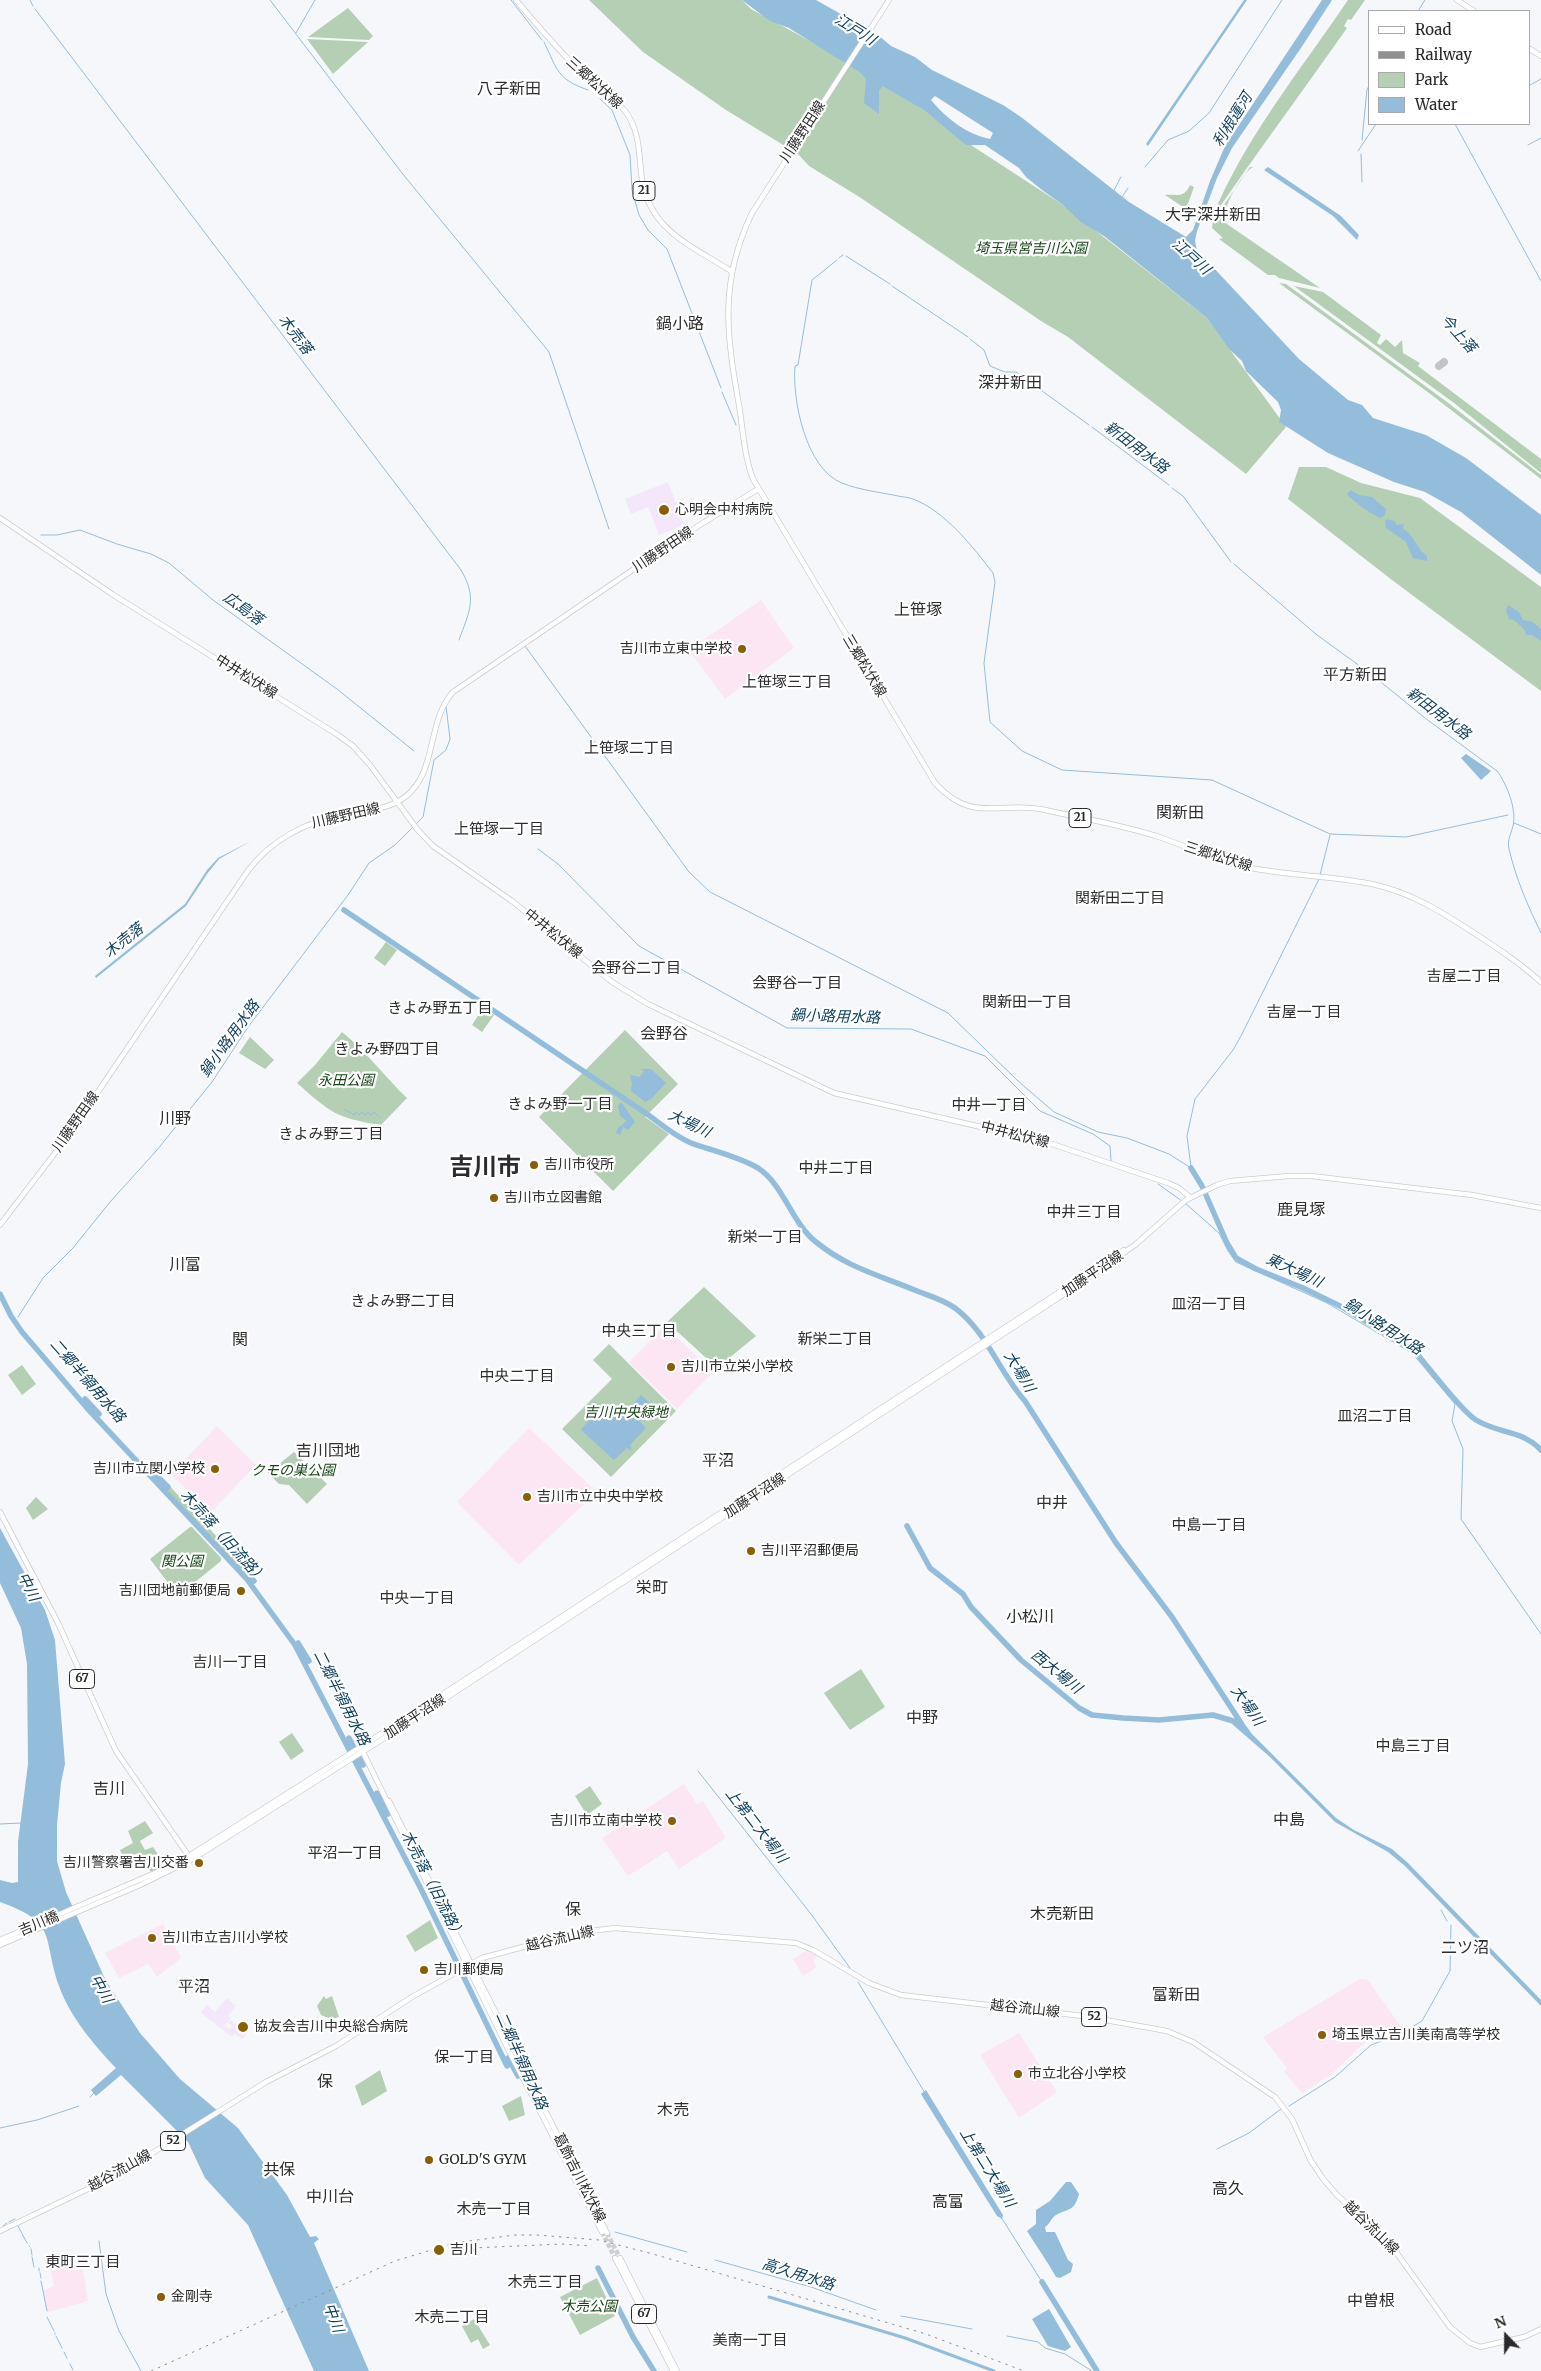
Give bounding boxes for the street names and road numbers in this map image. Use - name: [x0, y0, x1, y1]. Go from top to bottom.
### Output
- street label: 三郷松伏線: [562, 53, 626, 113]
- street label: 川藤野田線: [777, 98, 829, 166]
- road number: 21: [633, 182, 655, 200]
- street label: 川藤野田線: [629, 523, 697, 577]
- street label: 三郷松伏線: [839, 632, 889, 700]
- street label: 中井松伏線: [212, 651, 280, 703]
- street label: 川藤野田線: [310, 800, 382, 832]
- road number: 21: [1069, 808, 1091, 828]
- street label: 三郷松伏線: [1182, 839, 1254, 875]
- street label: 中井松伏線: [521, 905, 585, 963]
- street label: 川藤野田線: [49, 1089, 103, 1155]
- street label: 中井松伏線: [979, 1118, 1051, 1152]
- street label: 加藤平沼線: [1059, 1247, 1127, 1301]
- street label: 加藤平沼線: [721, 1470, 789, 1522]
- road number: 67: [70, 1670, 94, 1688]
- street label: 加藤平沼線: [381, 1691, 449, 1743]
- street label: 吉川橋: [16, 1908, 62, 1940]
- street label: 越谷流山線: [524, 1923, 596, 1955]
- street label: 越谷流山線: [989, 1997, 1061, 2021]
- road number: 52: [1082, 2008, 1106, 2026]
- street label: 葛飾吉川松伏線: [549, 2131, 609, 2225]
- road number: 52: [160, 2132, 186, 2150]
- street label: 越谷流山線: [85, 2147, 155, 2195]
- street label: 越谷流山線: [1340, 2198, 1402, 2258]
- road number: 67: [632, 2304, 656, 2324]

